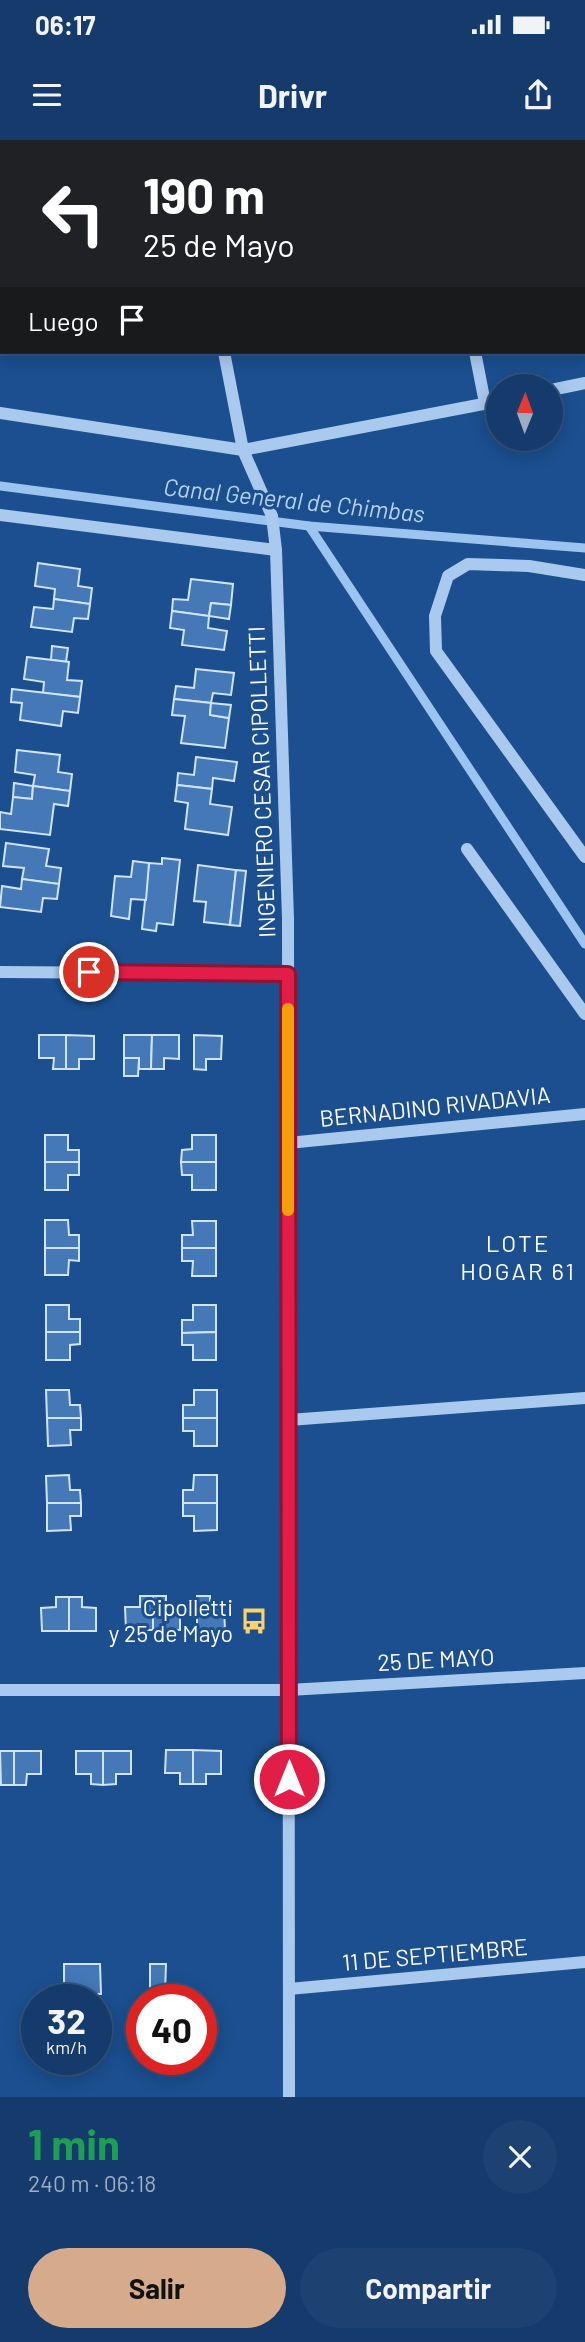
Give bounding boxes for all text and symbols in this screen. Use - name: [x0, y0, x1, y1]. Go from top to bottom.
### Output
- text: 06:17: [35, 9, 95, 40]
- icon: menu: [28, 76, 66, 114]
- text: Drivr: [258, 76, 327, 114]
- icon: share: [519, 76, 557, 114]
- text: 190 m: [143, 165, 265, 224]
- icon: left: [28, 168, 119, 259]
- text: 25 de Mayo: [143, 225, 295, 263]
- icon: arrive: [113, 301, 151, 339]
- text: Luego: [28, 305, 99, 336]
- north arrow: [486, 374, 564, 452]
- map controls: [486, 374, 563, 451]
- water label: Canal General de Chimbas: [162, 471, 426, 528]
- street label: INGENIERO CESAR CIPOLLETTI: [242, 626, 280, 938]
- pin: [59, 942, 119, 1002]
- icon: arrive: [70, 953, 108, 991]
- street label: BERNADINO RIVADAVIA: [318, 1080, 552, 1132]
- district label: LOTE HOGAR 61: [460, 1228, 576, 1285]
- place label: Cipolletti y 25 de Mayo: [109, 1593, 233, 1647]
- bus stop icon: Cipolletti y 25 de Mayo: [239, 1606, 269, 1636]
- street label: 25 DE MAYO: [377, 1642, 495, 1676]
- position arrow: [252, 1742, 326, 1816]
- street label: 11 DE SEPTIEMBRE: [341, 1932, 529, 1976]
- speed limit sign: 40: [126, 1984, 217, 2075]
- text: 32: [47, 1999, 86, 2041]
- text: km/h: [46, 2036, 87, 2058]
- text: 1 min: [28, 2118, 120, 2168]
- button: close: [483, 2120, 557, 2194]
- text: 240 m · 06:18: [28, 2169, 156, 2197]
- button: Salir: [28, 2248, 286, 2328]
- button: Compartir: [300, 2248, 557, 2328]

